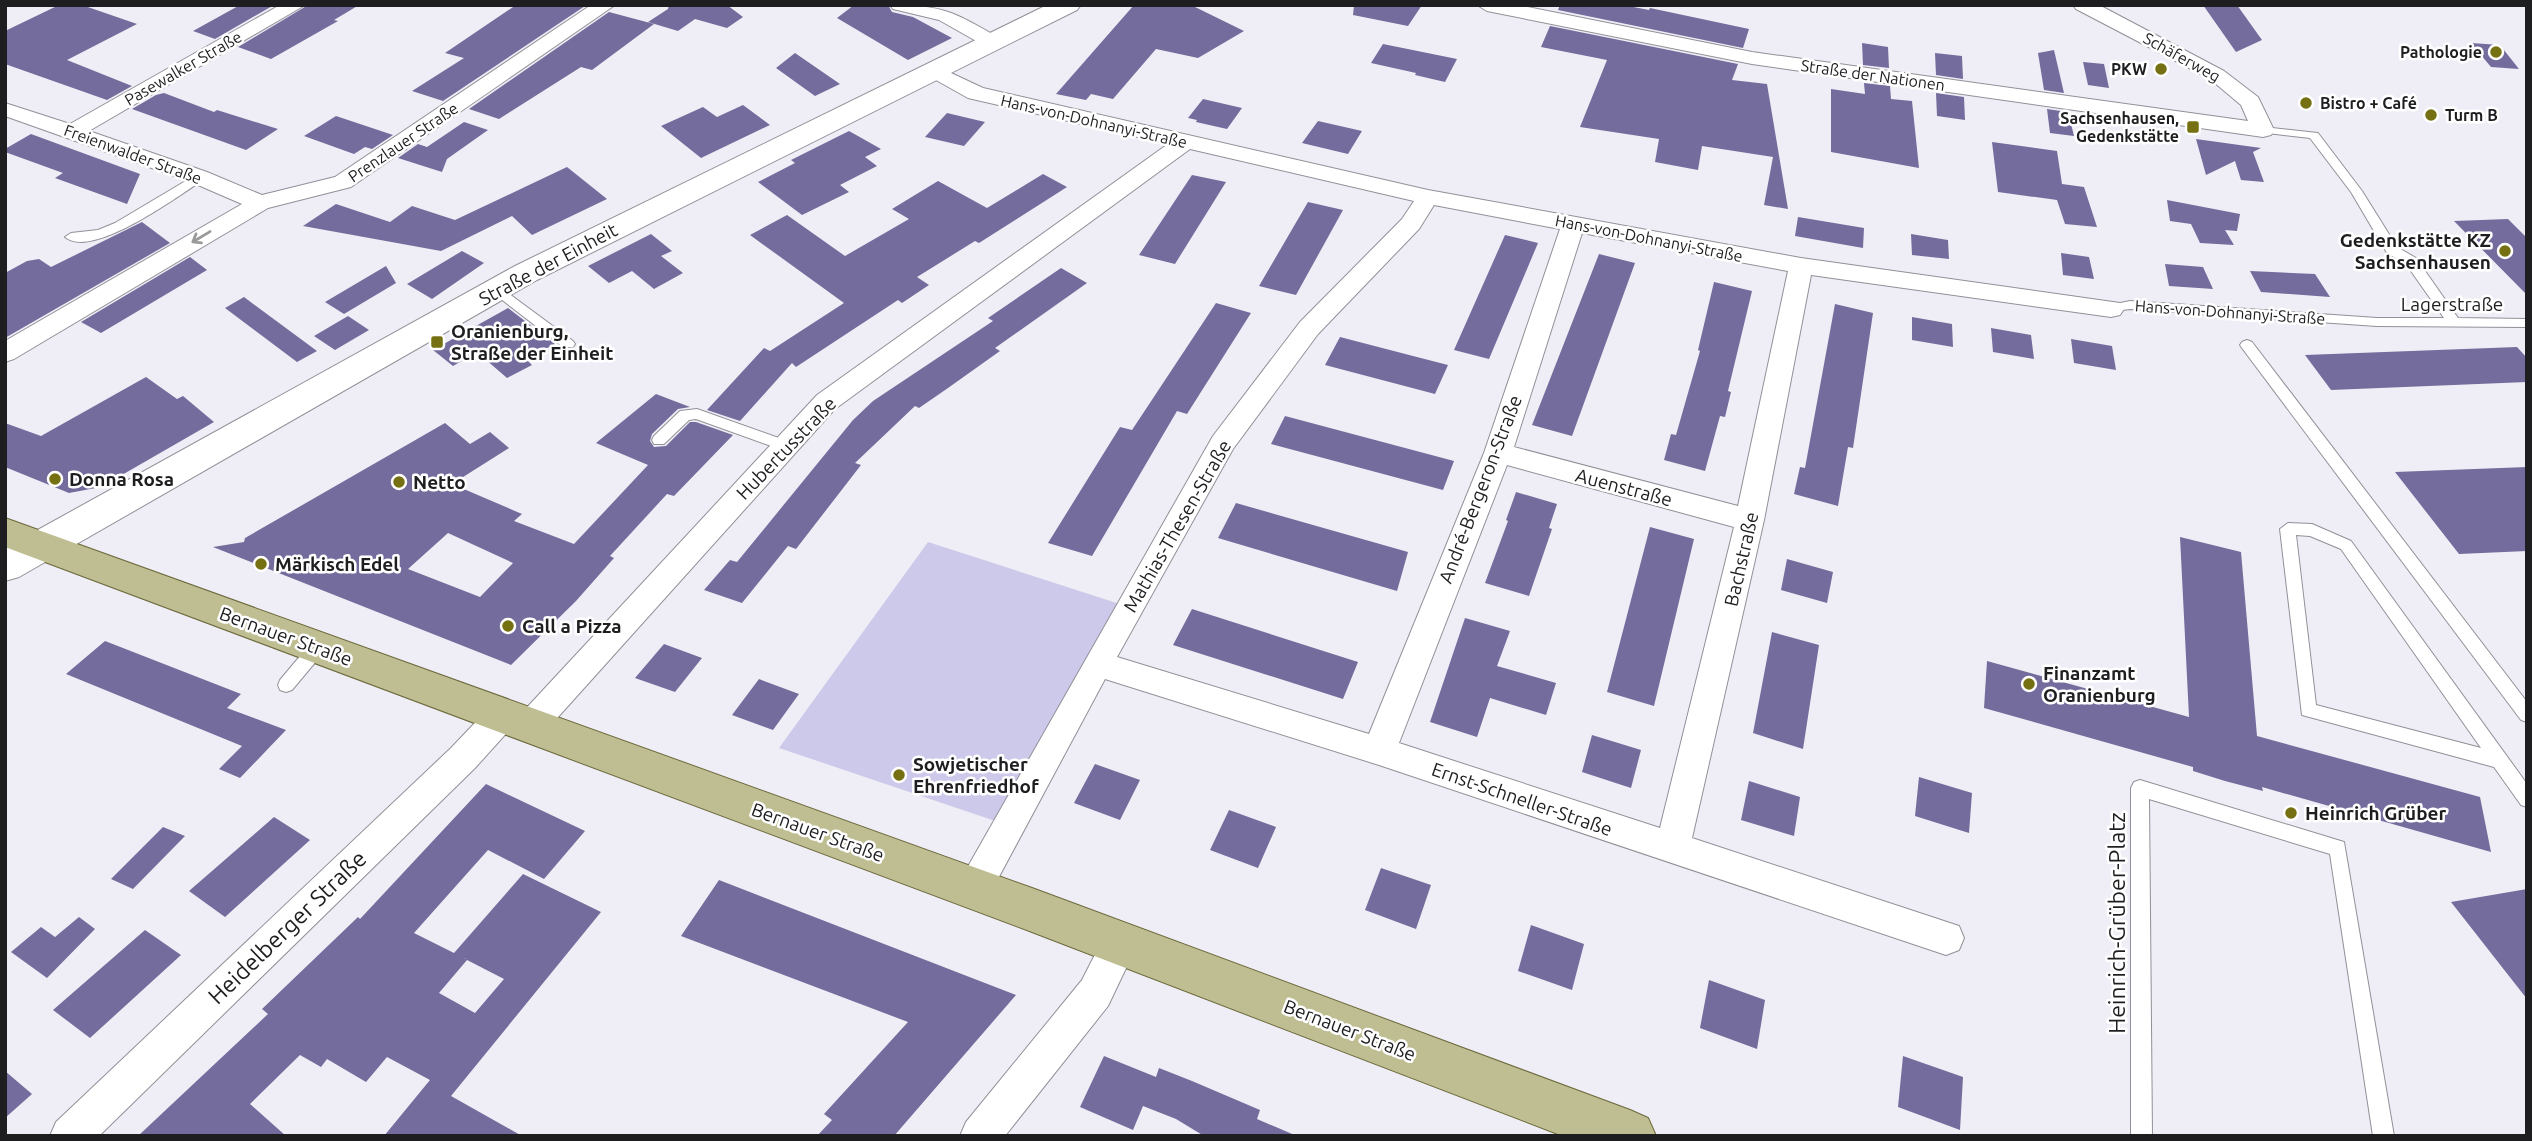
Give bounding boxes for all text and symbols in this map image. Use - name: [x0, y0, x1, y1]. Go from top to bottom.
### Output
- street label: Pasewalker Straße: [121, 27, 245, 109]
- street label: Schäferweg: [2140, 29, 2224, 85]
- place label: Pathologie: [2400, 43, 2482, 61]
- marker: Pathologie: [2488, 44, 2504, 60]
- street label: Straße der Nationen: [1800, 56, 1946, 94]
- place label: PKW: [2111, 60, 2147, 78]
- marker: PKW: [2153, 61, 2169, 77]
- street label: Hans-von-Dohnanyi-Straße: [999, 91, 1189, 151]
- place label: Bistro + Café: [2320, 94, 2417, 112]
- marker: Bistro + Café: [2298, 95, 2314, 111]
- street label: Prenzlauer Straße: [345, 99, 461, 185]
- place label: Turm B: [2445, 106, 2498, 124]
- marker: Turm B: [2423, 107, 2439, 123]
- place label: Sachsenhausen, Gedenkstätte: [2060, 109, 2179, 145]
- marker: Sachsenhausen, Gedenkstätte: [2185, 119, 2201, 135]
- street label: Freienwalder Straße: [62, 121, 204, 187]
- street label: Hans-von-Dohnanyi-Straße: [1554, 211, 1744, 265]
- street label: Straße der Einheit: [475, 218, 621, 310]
- place label: Gedenkstätte KZ Sachsenhausen: [2340, 229, 2491, 273]
- one-way arrow: [192, 231, 212, 245]
- marker: Gedenkstätte KZ Sachsenhausen: [2497, 243, 2513, 259]
- street label: Lagerstraße: [2401, 293, 2503, 315]
- street label: Hans-von-Dohnanyi-Straße: [2134, 296, 2326, 328]
- place label: Oranienburg, Straße der Einheit: [451, 320, 614, 364]
- marker: Oranienburg, Straße der Einheit: [429, 334, 445, 350]
- street label: Hubertusstraße: [732, 392, 840, 504]
- street label: André-Bergeron-Straße: [1434, 392, 1526, 586]
- street label: Mathias-Thesen-Straße: [1119, 436, 1235, 616]
- street label: Auenstraße: [1573, 464, 1675, 510]
- place label: Donna Rosa: [69, 468, 174, 490]
- marker: Donna Rosa: [47, 471, 63, 487]
- place label: Netto: [413, 471, 466, 493]
- marker: Netto: [391, 474, 407, 490]
- street label: Bachstraße: [1719, 510, 1763, 608]
- place label: Märkisch Edel: [275, 553, 399, 575]
- marker: Märkisch Edel: [253, 556, 269, 572]
- street label: Bernauer Straße: [217, 602, 355, 670]
- place label: Call a Pizza: [522, 615, 621, 637]
- marker: Call a Pizza: [500, 618, 516, 634]
- place label: Finanzamt Oranienburg: [2043, 662, 2156, 706]
- marker: Finanzamt Oranienburg: [2021, 676, 2037, 692]
- place label: Sowjetischer Ehrenfriedhof: [913, 753, 1039, 797]
- street label: Ernst-Schneller-Straße: [1429, 758, 1615, 840]
- marker: Sowjetischer Ehrenfriedhof: [891, 767, 907, 783]
- street label: Bernauer Straße: [749, 798, 887, 866]
- place label: Heinrich Grüber: [2305, 802, 2447, 824]
- marker: Heinrich Grüber: [2283, 805, 2299, 821]
- street label: Heinrich-Grüber-Platz: [2104, 812, 2129, 1034]
- street label: Heidelberger Straße: [203, 845, 371, 1009]
- street label: Bernauer Straße: [1281, 995, 1419, 1065]

